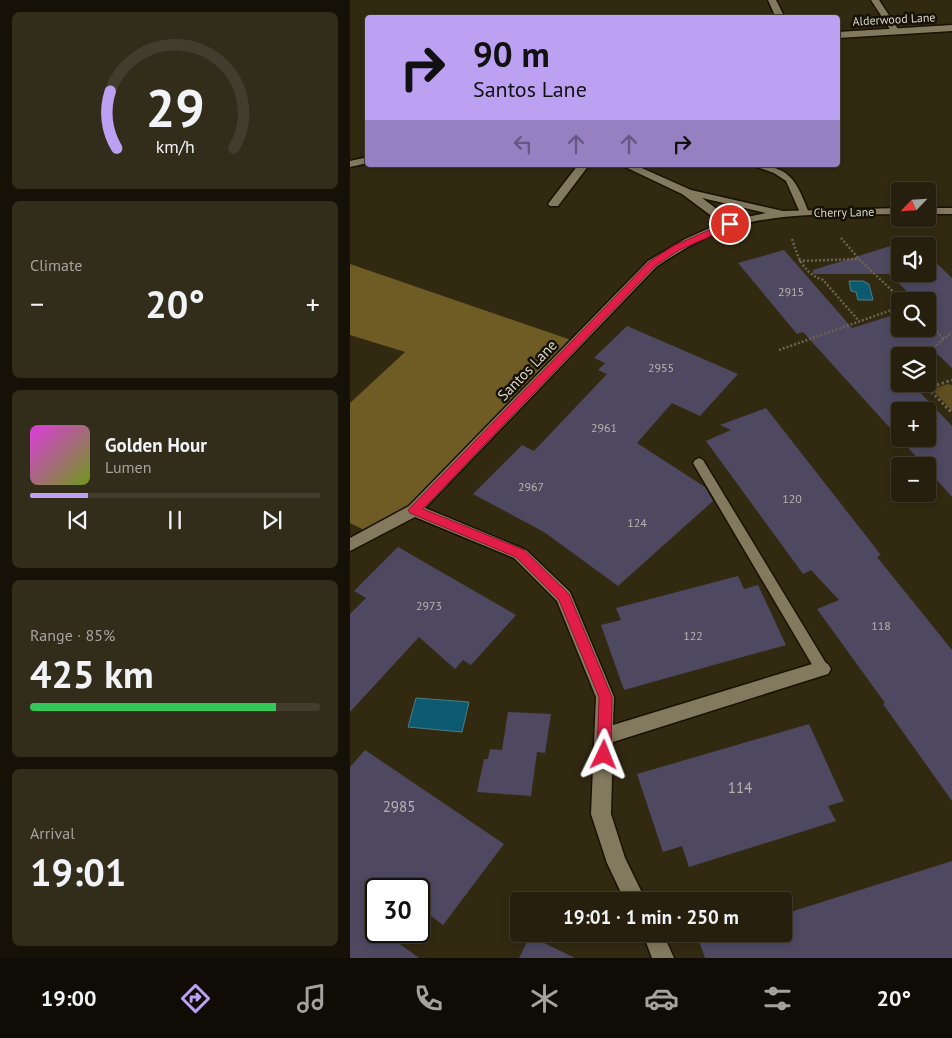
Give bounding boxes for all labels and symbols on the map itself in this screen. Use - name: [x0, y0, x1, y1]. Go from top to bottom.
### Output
- street label: Alderwood Lane: [852, 9, 936, 29]
- north arrow: [891, 182, 936, 228]
- pin: [709, 203, 751, 245]
- street label: Cherry Lane: [814, 204, 874, 220]
- house number: 2915: [778, 284, 804, 299]
- street label: Santos Lane: [493, 335, 561, 405]
- house number: 2955: [648, 360, 674, 375]
- house number: 2961: [591, 420, 617, 435]
- house number: 2967: [518, 479, 544, 494]
- house number: 120: [782, 491, 802, 506]
- house number: 124: [627, 515, 647, 530]
- house number: 2973: [416, 598, 442, 613]
- house number: 118: [871, 618, 891, 633]
- house number: 122: [683, 628, 703, 643]
- position arrow: [577, 728, 629, 780]
- house number: 114: [728, 778, 752, 797]
- house number: 2985: [383, 797, 415, 816]
- speed limit sign: 30: [365, 878, 430, 943]

